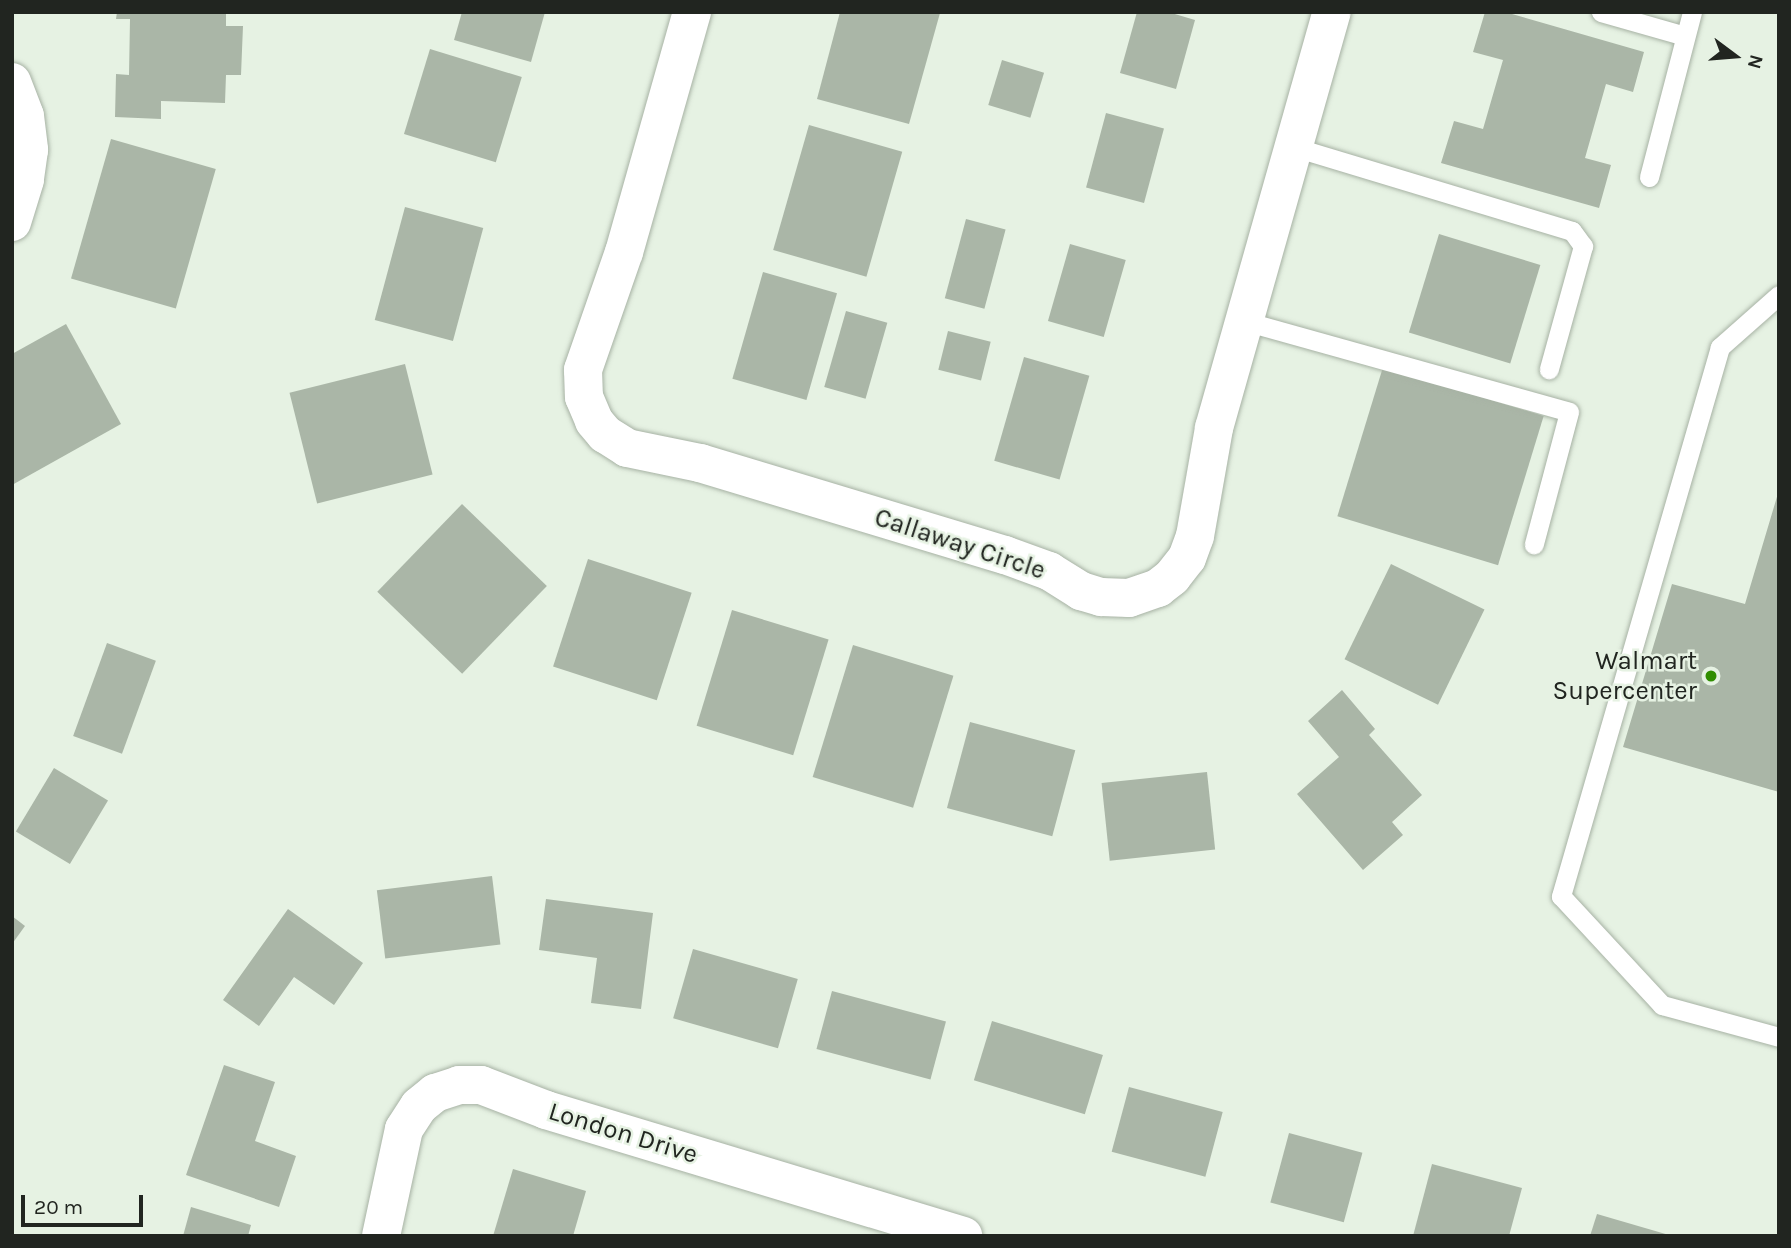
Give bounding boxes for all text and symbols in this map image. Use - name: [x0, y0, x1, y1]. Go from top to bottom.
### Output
- north arrow: [1700, 21, 1770, 91]
- text: N: [1743, 52, 1768, 71]
- street label: Callaway Circle: [871, 502, 1049, 586]
- place label: Walmart Supercenter: [1553, 645, 1697, 706]
- marker: Walmart Supercenter: [1703, 668, 1719, 684]
- street label: London Drive: [545, 1096, 701, 1170]
- scale bar: [24, 1182, 147, 1226]
- text: 20 m: [34, 1195, 83, 1219]

